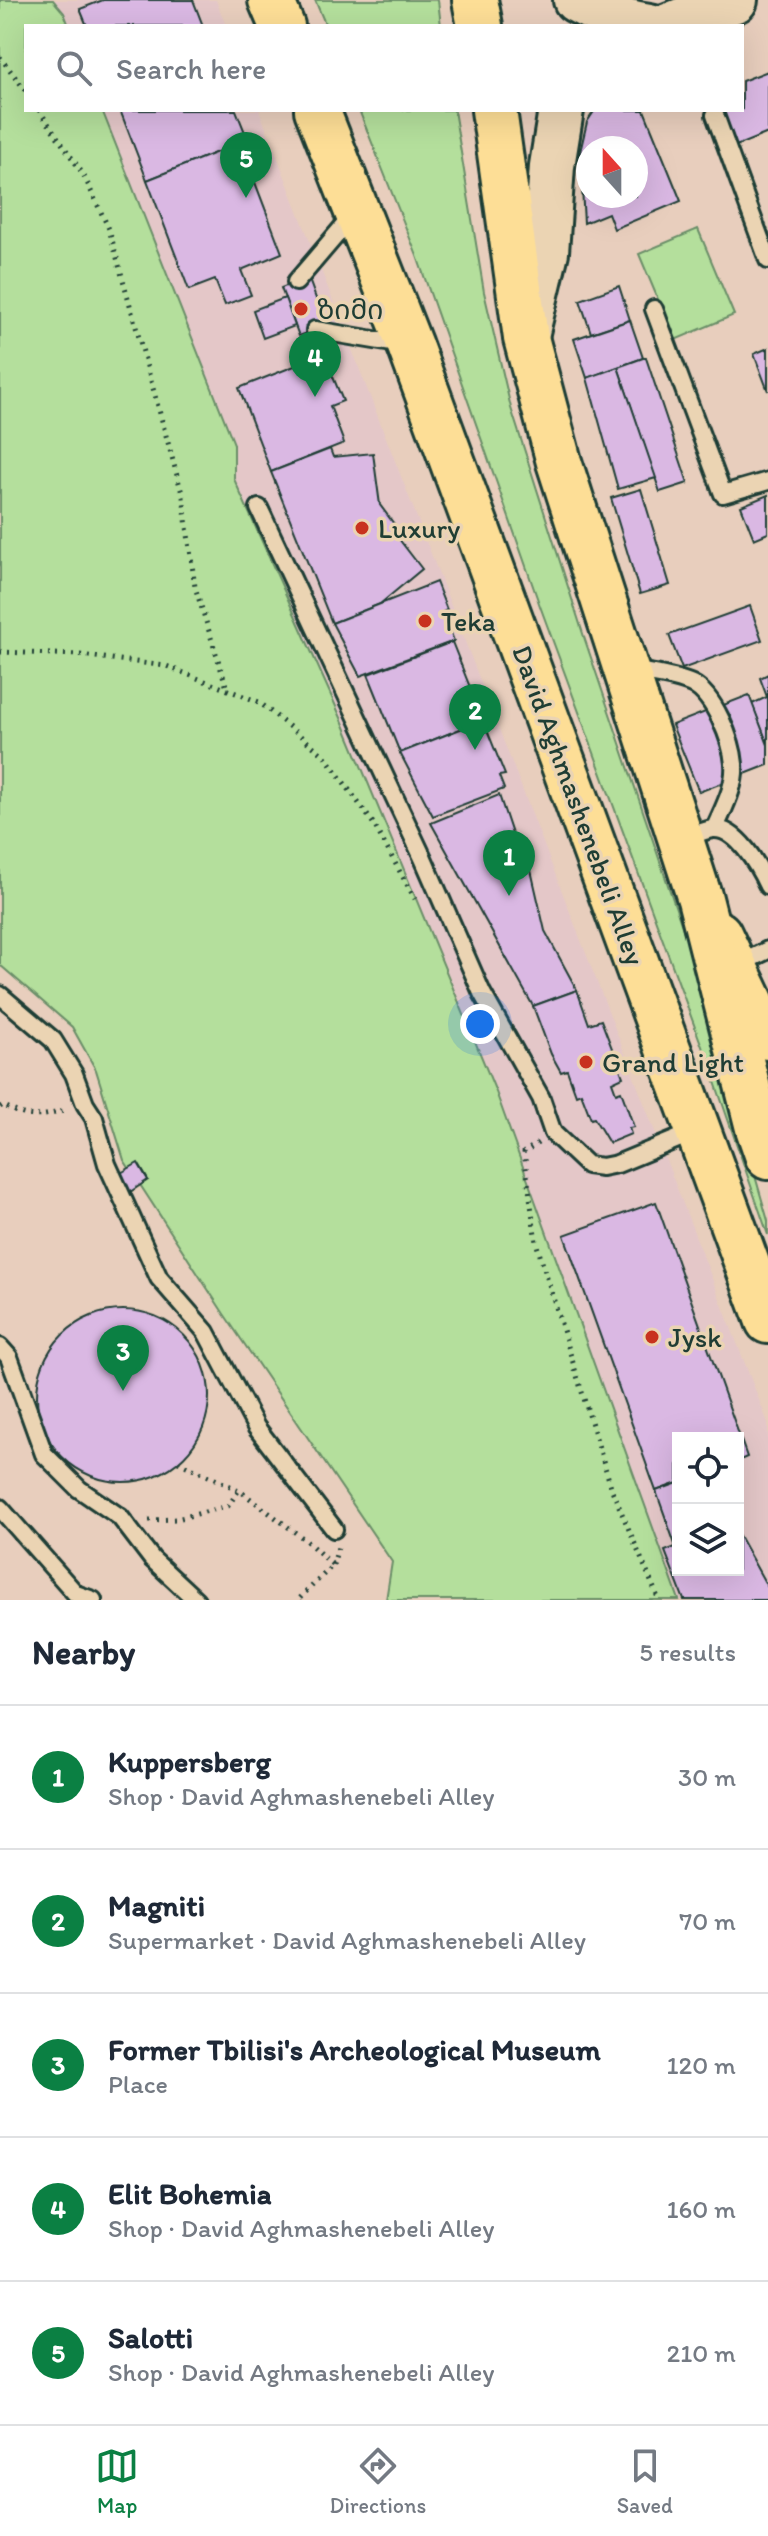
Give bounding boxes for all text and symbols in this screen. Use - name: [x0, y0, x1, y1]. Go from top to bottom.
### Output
- search box: [24, 24, 744, 112]
- icon: search: [52, 46, 96, 90]
- text: Search here: [116, 50, 266, 87]
- pin: 5: [220, 132, 272, 198]
- north arrow: [576, 136, 648, 208]
- place label: ზიმი: [317, 292, 383, 326]
- marker: ზიმი: [292, 300, 310, 318]
- pin: 4: [289, 331, 341, 397]
- place label: Luxury: [378, 511, 460, 545]
- marker: Luxury: [353, 519, 371, 537]
- place label: Teka: [441, 604, 496, 638]
- marker: Teka: [416, 612, 434, 630]
- street label: David Aghmashenebeli Alley: [505, 640, 653, 970]
- pin: 2: [449, 684, 501, 750]
- pin: 1: [483, 830, 535, 896]
- your location: [460, 1004, 500, 1044]
- place label: Grand Light: [602, 1045, 744, 1079]
- marker: Grand Light: [577, 1053, 595, 1071]
- place label: Jysk: [668, 1320, 722, 1354]
- pin: 3: [97, 1325, 149, 1391]
- marker: Jysk: [643, 1328, 661, 1346]
- map controls: [672, 1432, 744, 1576]
- button: locate: [672, 1432, 744, 1504]
- button: layers: [672, 1504, 744, 1576]
- text: Nearby: [32, 1632, 135, 1673]
- text: 5 results: [639, 1636, 736, 1668]
- text: Kuppersberg: [108, 1743, 271, 1780]
- text: 1: [52, 1761, 64, 1793]
- text: 30 m: [678, 1761, 736, 1793]
- text: Shop · David Aghmashenebeli Alley: [108, 1780, 495, 1812]
- text: Magniti: [108, 1887, 205, 1924]
- text: 2: [51, 1905, 65, 1937]
- text: 70 m: [679, 1905, 736, 1937]
- text: Supermarket · David Aghmashenebeli Alley: [108, 1924, 586, 1956]
- text: Former Tbilisi's Archeological Museum: [108, 2031, 601, 2068]
- text: 3: [51, 2049, 65, 2081]
- text: 120 m: [667, 2049, 736, 2081]
- text: Place: [108, 2068, 168, 2100]
- text: Elit Bohemia: [108, 2175, 271, 2212]
- text: 4: [50, 2193, 66, 2225]
- text: 160 m: [666, 2193, 736, 2225]
- text: Shop · David Aghmashenebeli Alley: [108, 2212, 495, 2244]
- text: Salotti: [108, 2319, 193, 2356]
- text: 5: [51, 2337, 65, 2369]
- text: 210 m: [667, 2337, 736, 2369]
- text: Shop · David Aghmashenebeli Alley: [108, 2356, 495, 2388]
- tab: Map: [95, 2444, 139, 2519]
- tab: Directions: [330, 2444, 426, 2519]
- tab: Saved: [617, 2444, 673, 2519]

